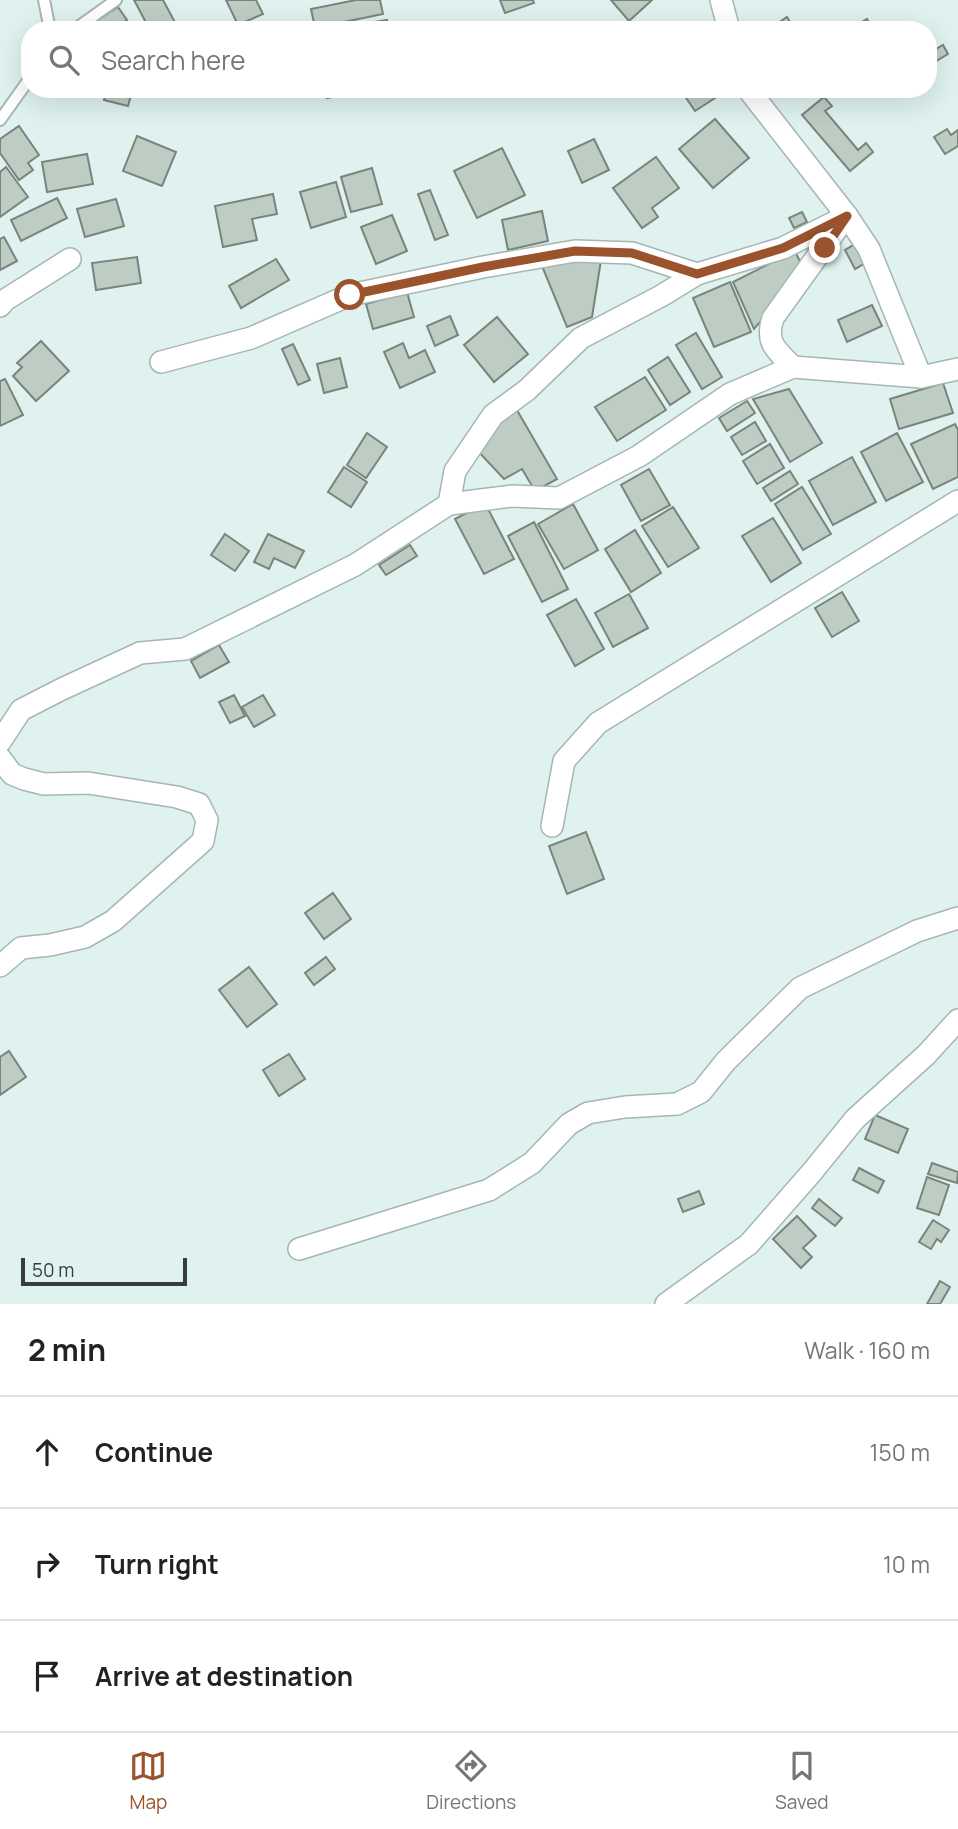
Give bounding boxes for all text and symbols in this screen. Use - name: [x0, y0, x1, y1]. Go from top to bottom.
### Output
- search box: [21, 21, 937, 98]
- icon: search: [45, 41, 83, 79]
- text: Search here: [101, 42, 246, 78]
- route end: [809, 232, 840, 263]
- route start: [334, 279, 365, 310]
- scale bar: [21, 1255, 187, 1287]
- text: 50 m: [32, 1257, 74, 1283]
- text: 2 min: [28, 1329, 106, 1370]
- text: Walk · 160 m: [804, 1334, 930, 1366]
- icon: ahead: [28, 1433, 66, 1471]
- text: Continue: [95, 1434, 213, 1470]
- text: 150 m: [870, 1436, 930, 1468]
- icon: right: [28, 1545, 66, 1583]
- text: Turn right: [95, 1546, 219, 1582]
- text: 10 m: [883, 1548, 930, 1580]
- icon: arrive: [28, 1657, 66, 1695]
- text: Arrive at destination: [95, 1658, 353, 1694]
- tab: Map: [129, 1747, 167, 1815]
- tab: Directions: [426, 1747, 516, 1815]
- tab: Saved: [775, 1747, 829, 1815]

